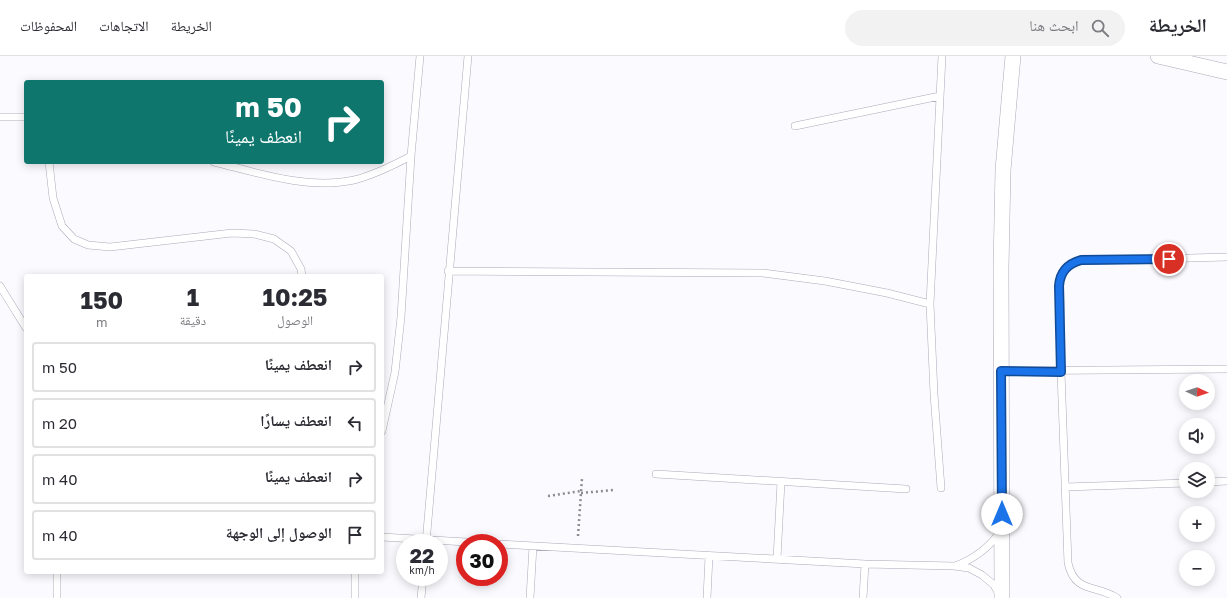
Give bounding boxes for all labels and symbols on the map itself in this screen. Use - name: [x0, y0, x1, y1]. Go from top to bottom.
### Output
- pin: [1152, 242, 1186, 276]
- north arrow: [1179, 374, 1215, 410]
- position arrow: [981, 493, 1023, 535]
- speed limit sign: 30: [456, 534, 508, 586]

